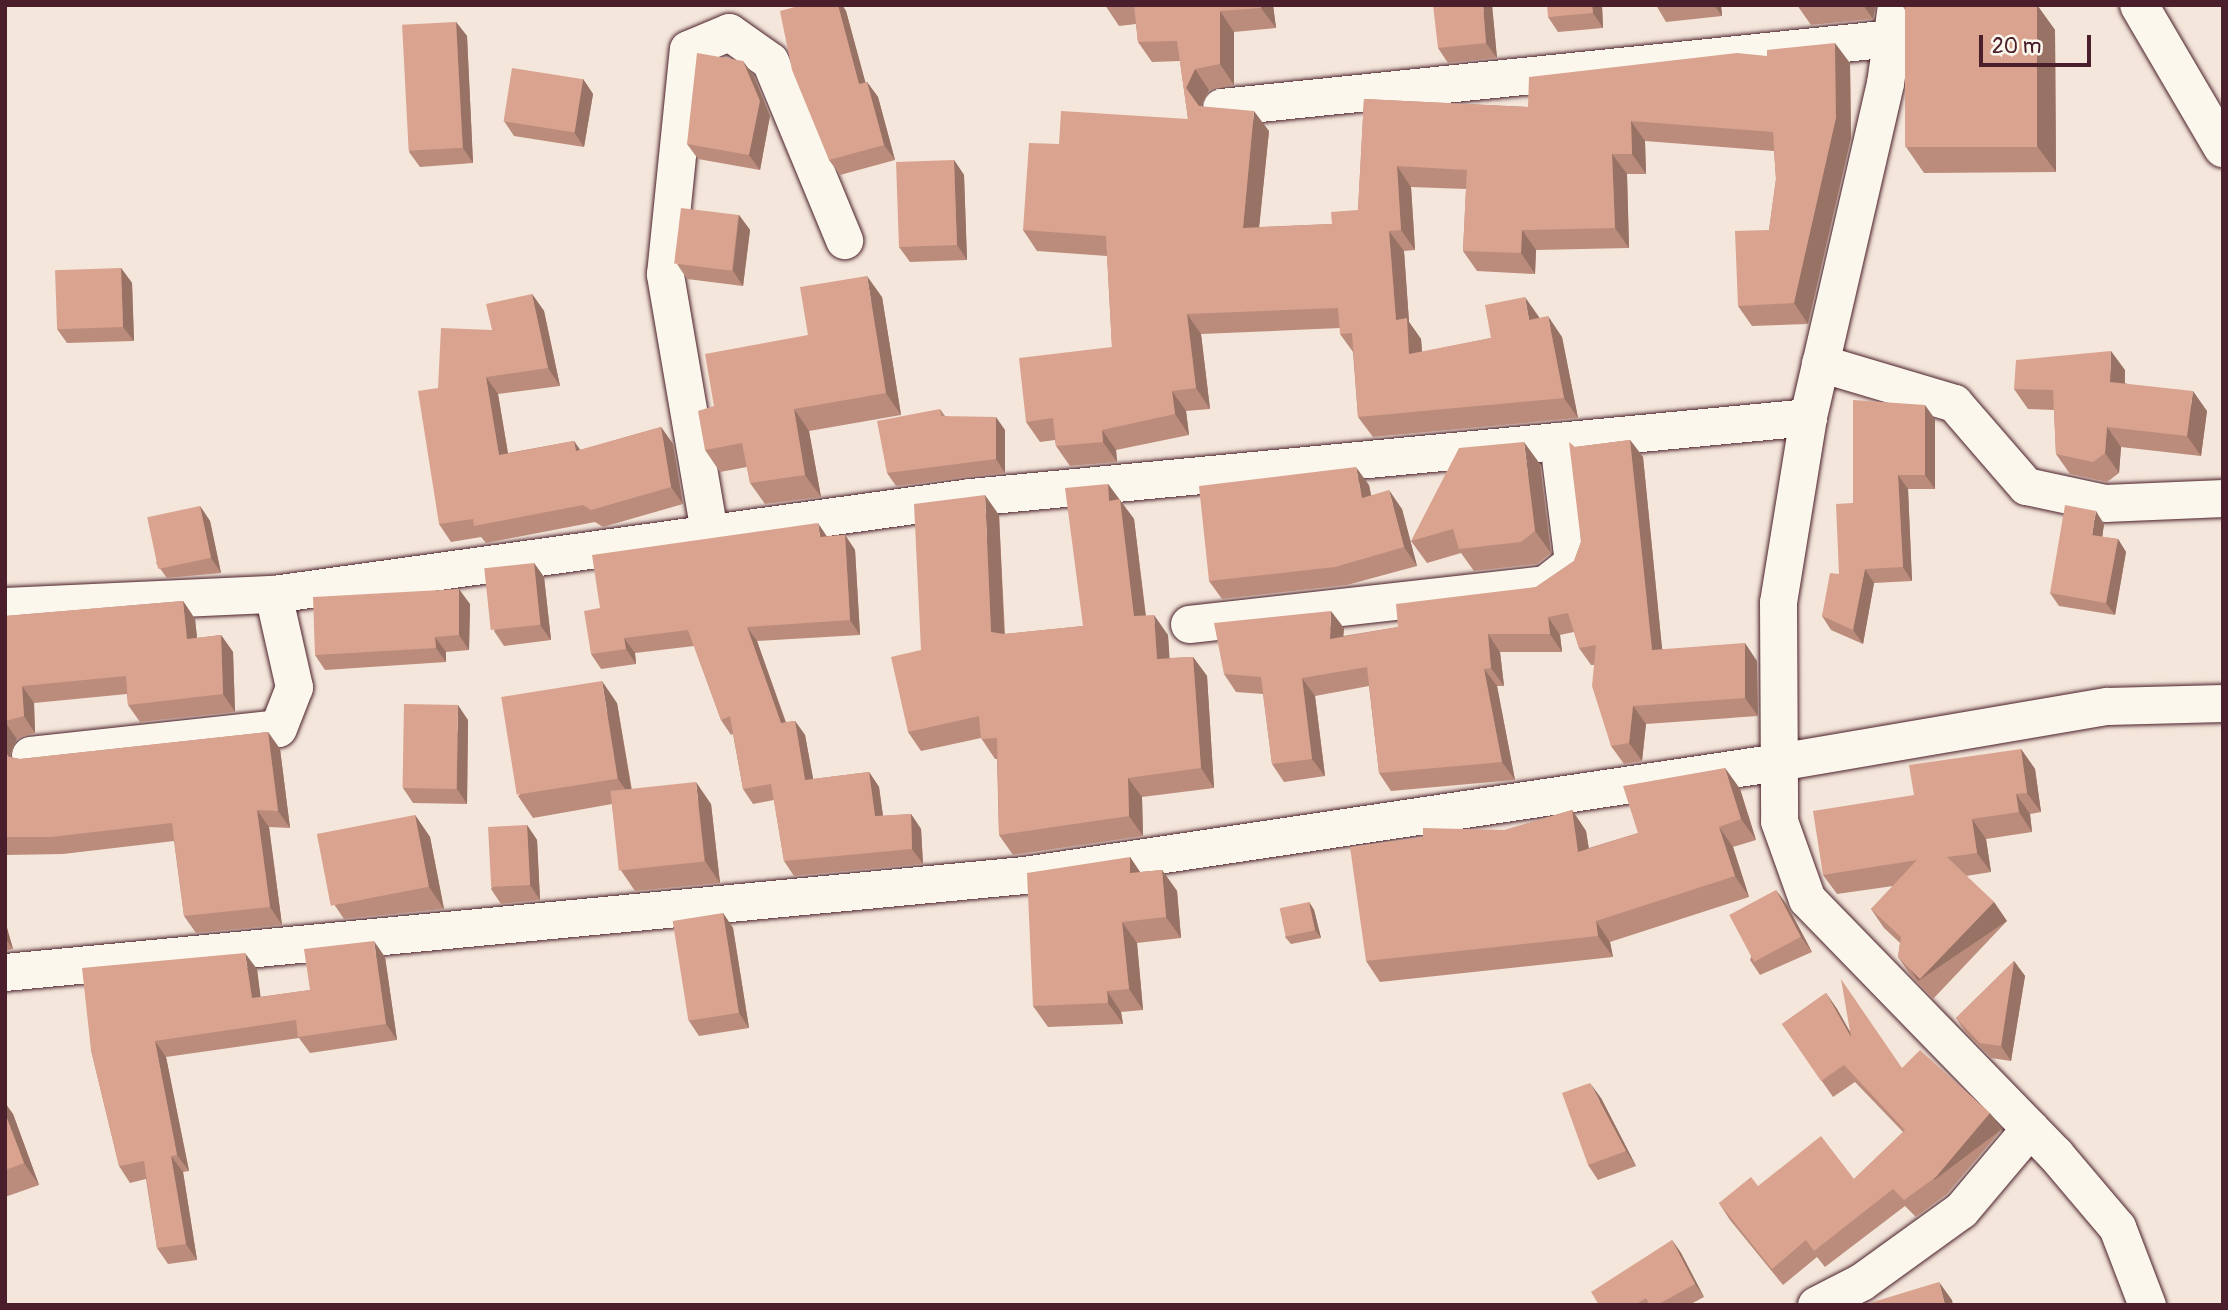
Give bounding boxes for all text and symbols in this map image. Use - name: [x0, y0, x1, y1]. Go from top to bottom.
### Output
- scale bar: [1983, 21, 2095, 65]
- text: 20 m: [1992, 33, 2041, 60]

